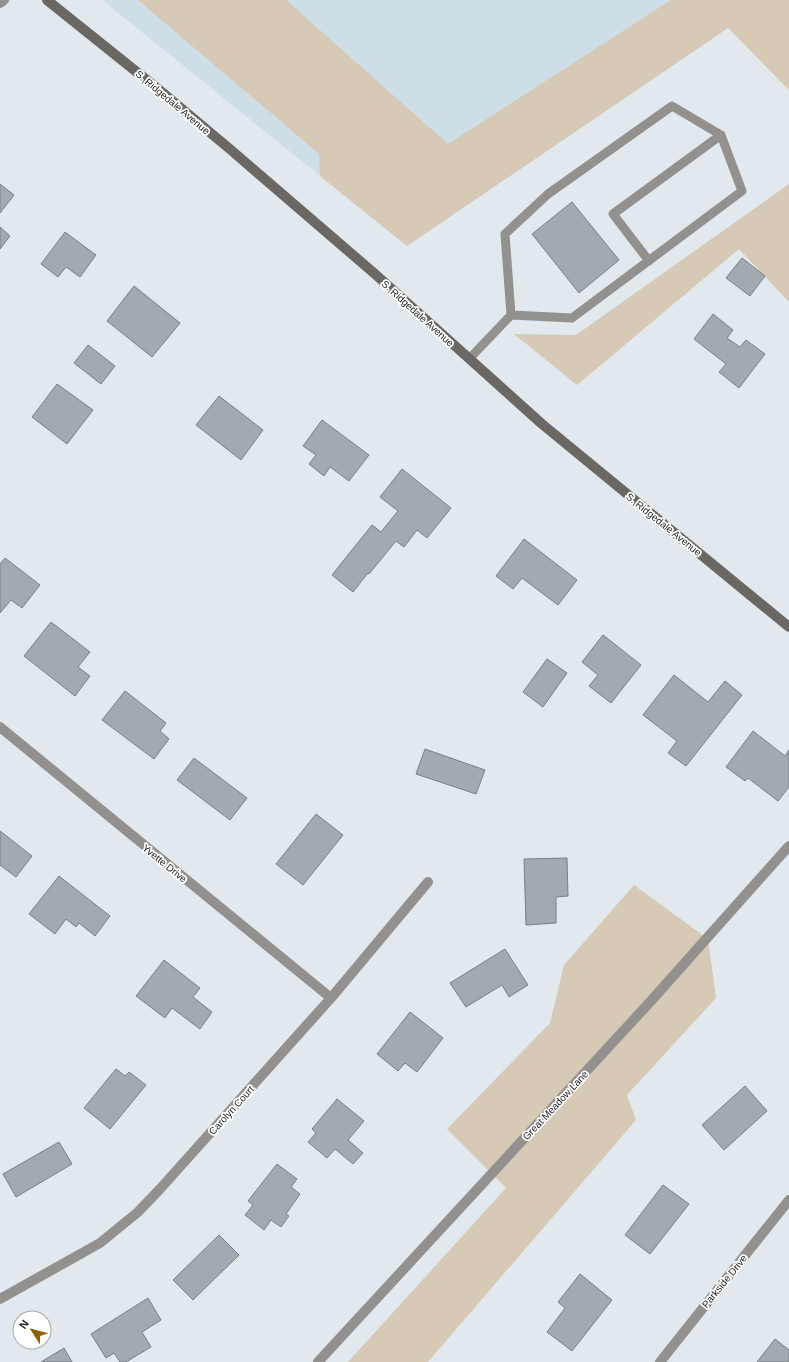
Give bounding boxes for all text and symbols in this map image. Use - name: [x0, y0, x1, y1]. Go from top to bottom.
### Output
- street label: S. Ridgedale Avenue: [133, 68, 212, 137]
- street label: S. Ridgedale Avenue: [379, 278, 456, 349]
- street label: S. Ridgedale Avenue: [624, 491, 704, 558]
- street label: Yvette Drive: [140, 842, 189, 885]
- street label: Great Meadow Lane: [520, 1068, 591, 1142]
- street label: Carolyn Court: [207, 1084, 256, 1137]
- street label: Parkside Drive: [700, 1252, 749, 1310]
- north arrow: [12, 1310, 52, 1350]
- text: N: [17, 1317, 31, 1331]

